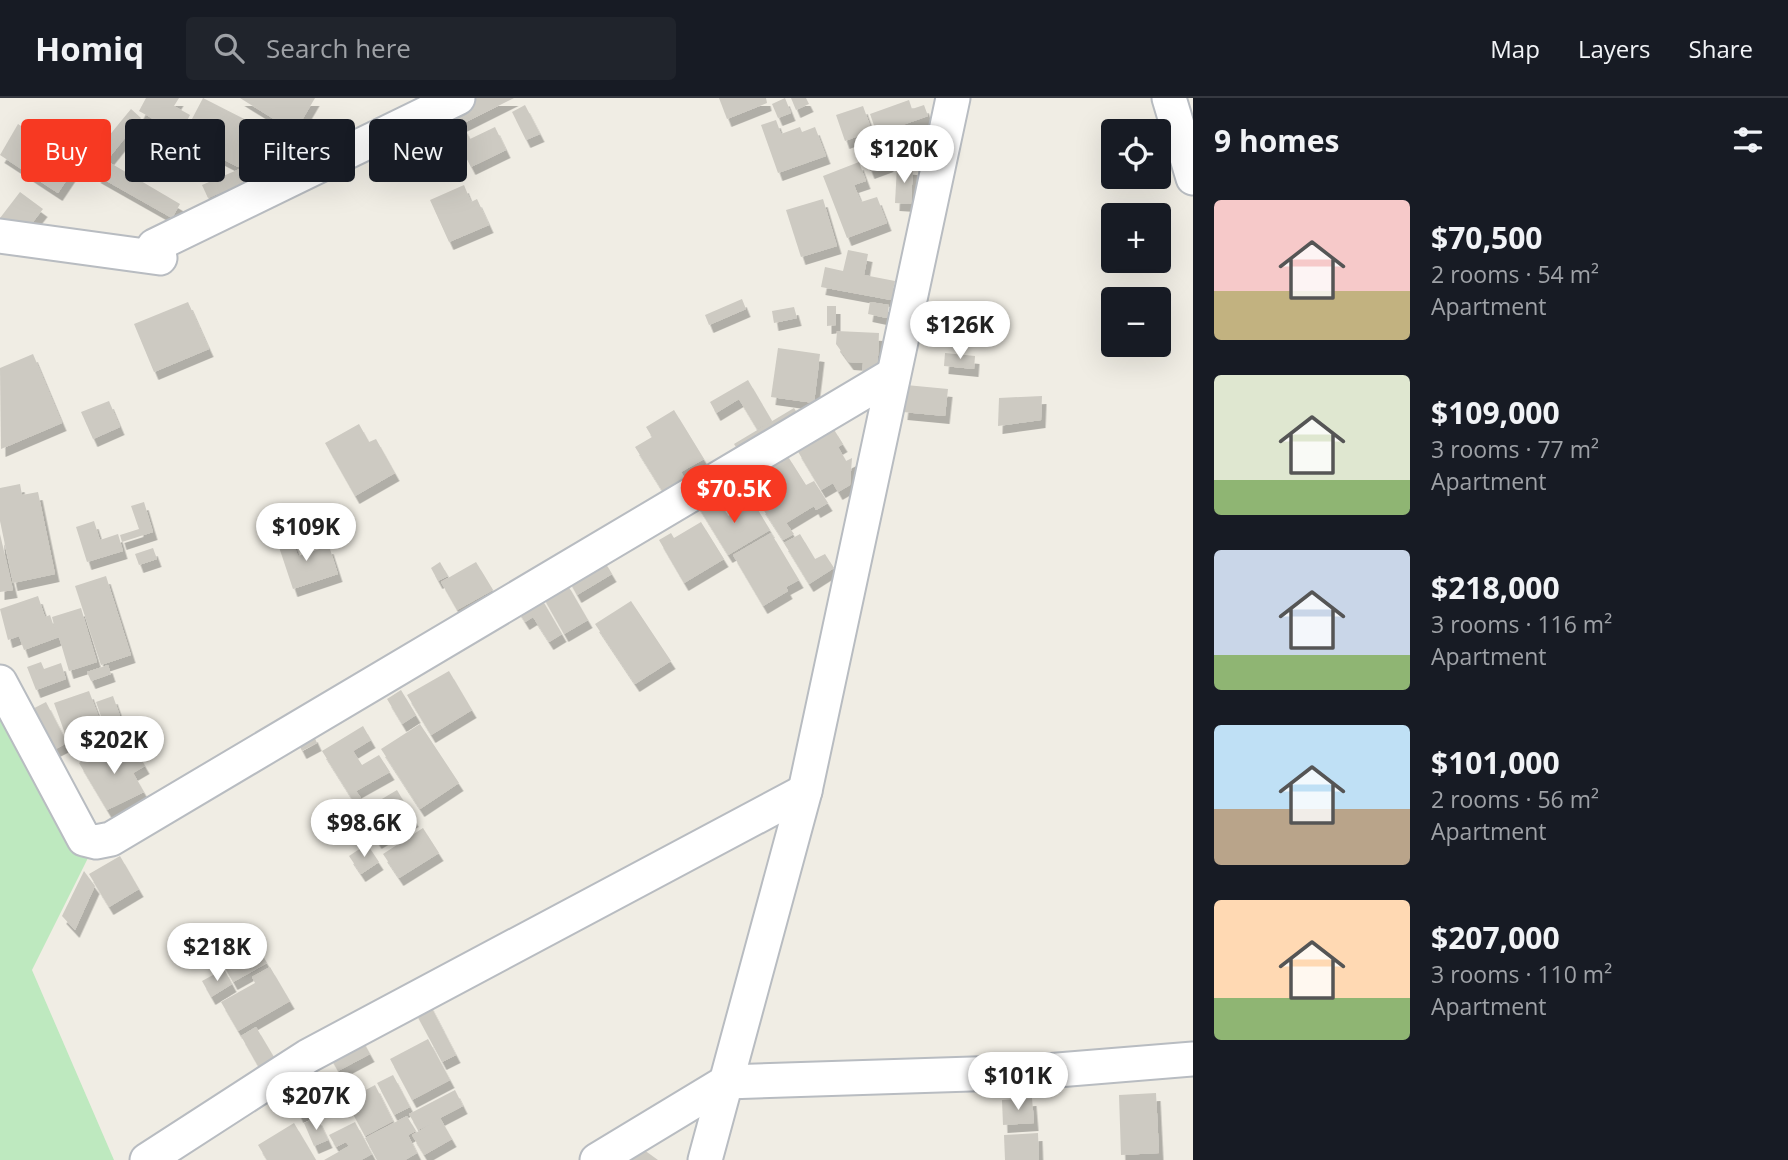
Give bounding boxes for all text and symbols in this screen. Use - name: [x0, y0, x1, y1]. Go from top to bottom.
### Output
- search box: [186, 17, 676, 80]
- text: Homiq: [35, 26, 144, 71]
- icon: search: [210, 29, 248, 67]
- text: Search here: [266, 30, 411, 66]
- text: Map: [1490, 32, 1540, 65]
- text: Layers: [1578, 32, 1651, 65]
- text: Share: [1689, 32, 1753, 65]
- chip: Buy: [21, 119, 111, 182]
- chip: Rent: [125, 119, 225, 182]
- chip: Filters: [239, 119, 355, 182]
- chip: New: [369, 119, 467, 182]
- map controls: [1101, 119, 1171, 357]
- button: locate: [1101, 119, 1171, 189]
- text: 9 homes: [1214, 120, 1339, 161]
- icon: filters: [1729, 121, 1767, 159]
- pin: $120K: [855, 126, 953, 185]
- text: $120K: [870, 132, 938, 164]
- button: +: [1101, 203, 1171, 273]
- text: $70,500: [1431, 217, 1542, 258]
- icon: home: [1270, 228, 1354, 312]
- text: 2 rooms · 54 m²: [1431, 258, 1599, 290]
- button: −: [1101, 287, 1171, 357]
- text: Apartment: [1431, 290, 1547, 322]
- pin: $126K: [911, 302, 1009, 361]
- text: $126K: [926, 308, 994, 340]
- text: $109,000: [1431, 392, 1560, 433]
- icon: home: [1270, 403, 1354, 487]
- text: 3 rooms · 77 m²: [1431, 433, 1599, 465]
- text: Apartment: [1431, 465, 1547, 497]
- pin: $70.5K: [677, 466, 791, 525]
- text: $70.5K: [697, 472, 771, 504]
- pin: $109K: [257, 504, 355, 563]
- text: $109K: [272, 510, 340, 542]
- text: $218,000: [1431, 567, 1560, 608]
- icon: home: [1270, 578, 1354, 662]
- text: 3 rooms · 116 m²: [1431, 608, 1612, 640]
- text: Apartment: [1431, 640, 1547, 672]
- pin: $202K: [65, 716, 163, 776]
- text: $202K: [80, 723, 148, 755]
- text: $101,000: [1431, 742, 1560, 783]
- icon: home: [1270, 753, 1354, 837]
- text: 2 rooms · 56 m²: [1431, 783, 1599, 815]
- pin: $98.6K: [307, 800, 421, 859]
- text: $98.6K: [327, 806, 401, 838]
- text: Apartment: [1431, 815, 1547, 847]
- text: $207,000: [1431, 917, 1560, 958]
- pin: $218K: [168, 924, 266, 983]
- icon: home: [1270, 928, 1354, 1012]
- text: $218K: [183, 930, 251, 962]
- text: 3 rooms · 110 m²: [1431, 958, 1612, 990]
- text: Apartment: [1431, 990, 1547, 1022]
- pin: $101K: [969, 1052, 1067, 1112]
- text: $101K: [984, 1059, 1052, 1091]
- pin: $207K: [267, 1072, 365, 1132]
- text: $207K: [282, 1079, 350, 1111]

